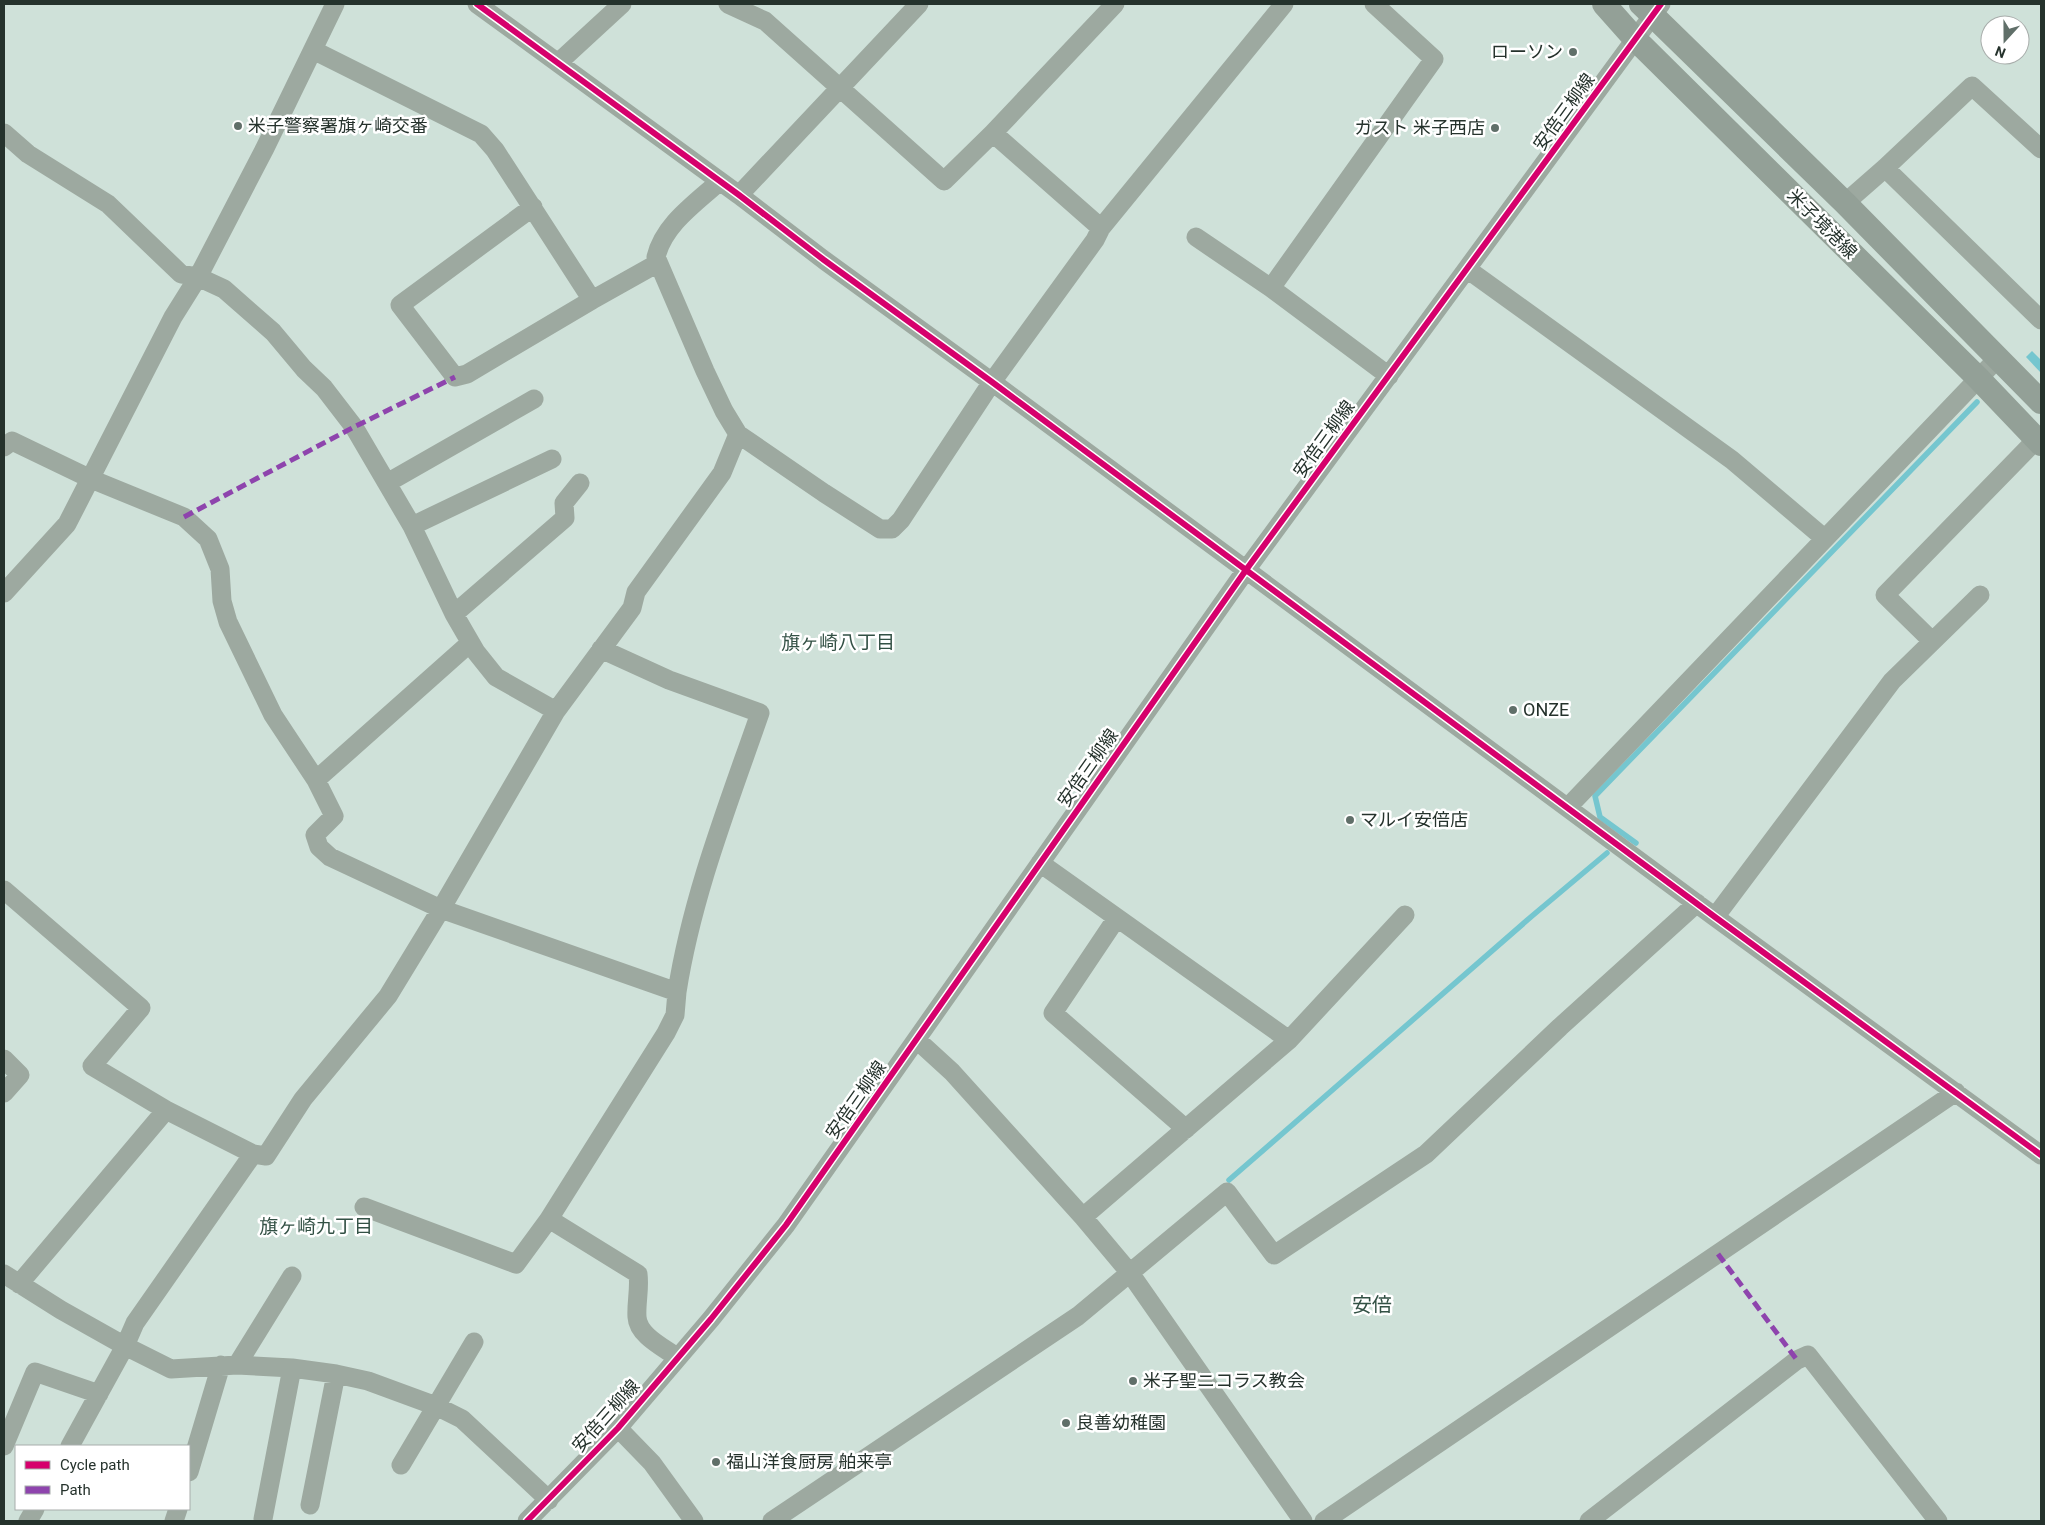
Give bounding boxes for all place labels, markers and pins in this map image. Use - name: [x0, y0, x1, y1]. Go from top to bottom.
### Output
- place label: ローソン: [1491, 41, 1563, 62]
- marker: ローソン: [1567, 46, 1579, 58]
- place label: 米子警察署旗ヶ崎交番: [248, 115, 428, 136]
- place label: ガスト 米子西店: [1355, 117, 1485, 138]
- marker: 米子警察署旗ヶ崎交番: [232, 120, 244, 132]
- marker: ガスト 米子西店: [1489, 122, 1501, 134]
- place label: ONZE: [1523, 699, 1569, 720]
- marker: ONZE: [1507, 704, 1519, 716]
- place label: マルイ安倍店: [1360, 809, 1468, 830]
- marker: マルイ安倍店: [1344, 814, 1356, 826]
- place label: 米子聖ニコラス教会: [1143, 1370, 1305, 1391]
- marker: 米子聖ニコラス教会: [1127, 1375, 1139, 1387]
- place label: 良善幼稚園: [1076, 1412, 1166, 1433]
- marker: 良善幼稚園: [1060, 1417, 1072, 1429]
- place label: 福山洋食厨房 舶来亭: [726, 1451, 892, 1472]
- marker: 福山洋食厨房 舶来亭: [710, 1456, 722, 1468]

